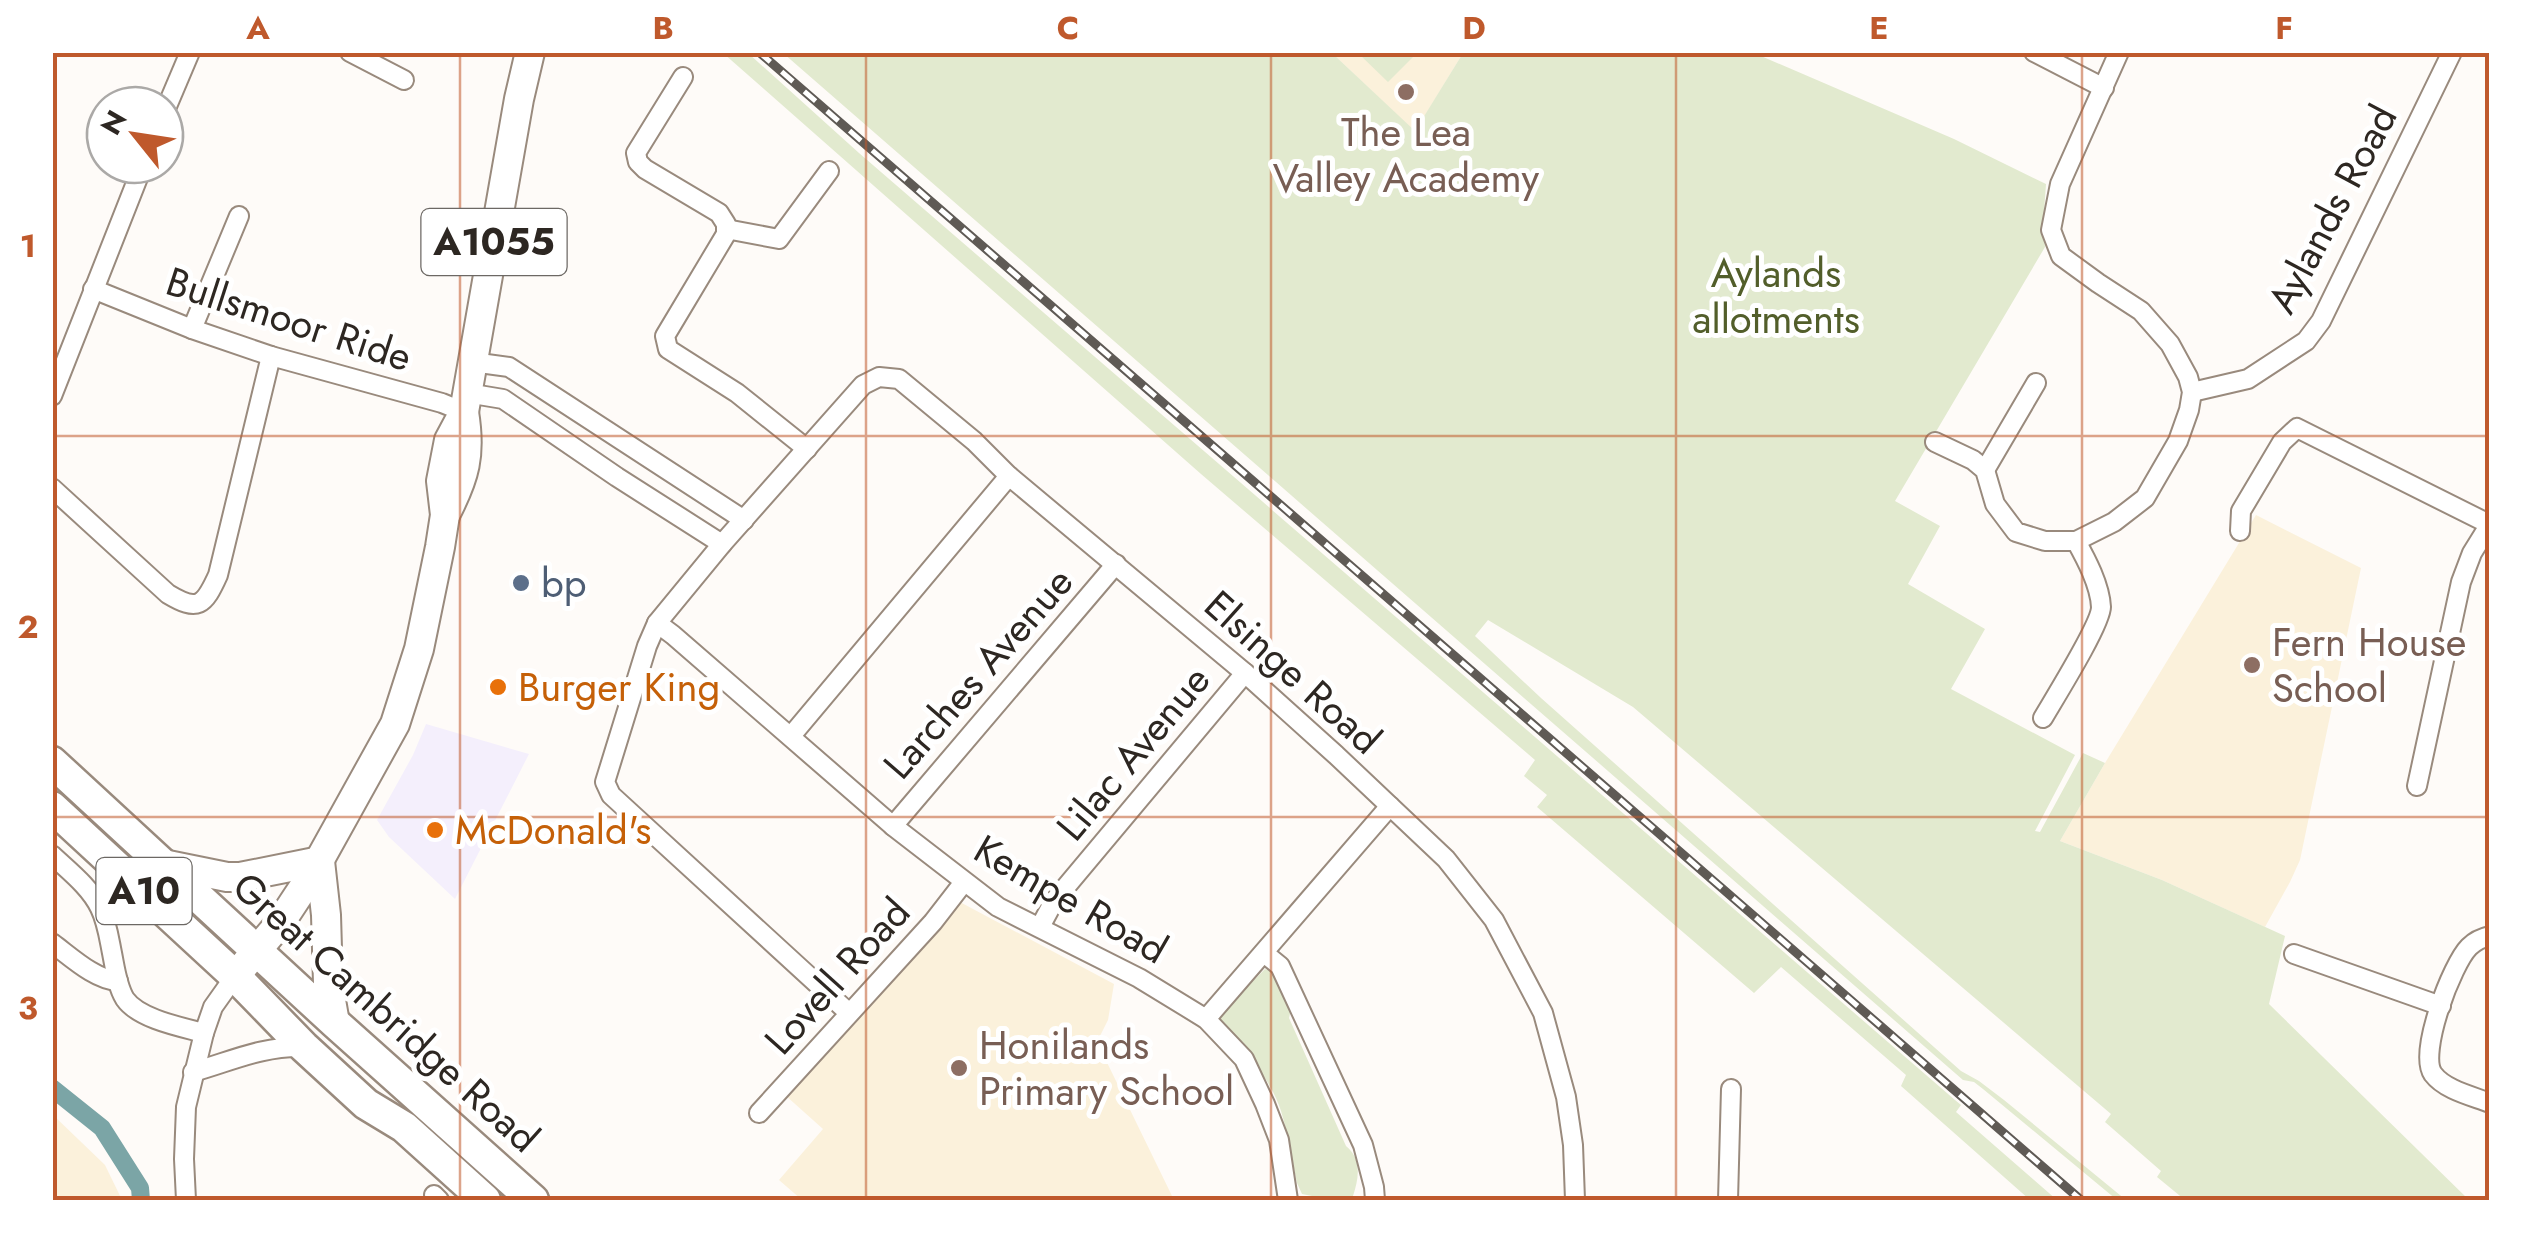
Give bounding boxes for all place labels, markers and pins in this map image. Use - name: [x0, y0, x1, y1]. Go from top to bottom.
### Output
- marker: The Lea Valley Academy: [1395, 81, 1417, 103]
- place label: The Lea Valley Academy: [1273, 103, 1540, 207]
- place label: bp: [541, 554, 587, 612]
- marker: bp: [510, 572, 532, 594]
- place label: Fern House School: [2272, 613, 2466, 717]
- marker: Fern House School: [2241, 654, 2263, 676]
- place label: Burger King: [518, 658, 720, 716]
- marker: Burger King: [487, 676, 509, 698]
- place label: McDonald's: [455, 801, 651, 859]
- marker: McDonald's: [424, 819, 446, 841]
- place label: Honilands Primary School: [979, 1016, 1234, 1120]
- marker: Honilands Primary School: [948, 1057, 970, 1079]

